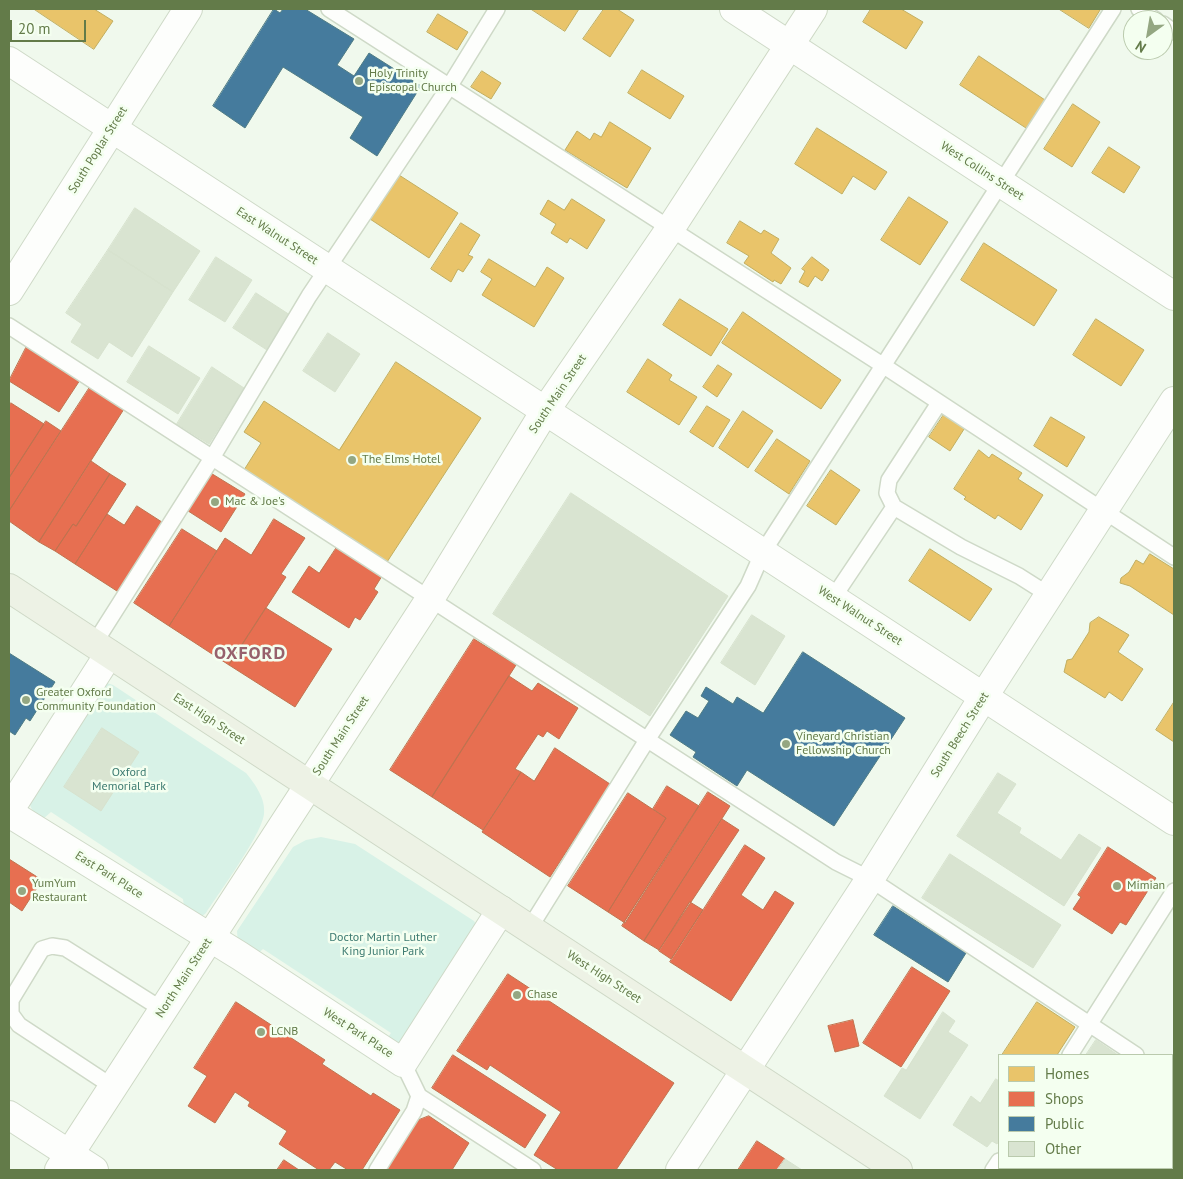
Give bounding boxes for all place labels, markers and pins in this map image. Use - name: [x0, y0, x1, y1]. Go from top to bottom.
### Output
- place label: Holy Trinity Episcopal Church: [369, 67, 457, 95]
- marker: Holy Trinity Episcopal Church: [353, 75, 365, 87]
- place label: The Elms Hotel: [362, 453, 440, 467]
- marker: The Elms Hotel: [346, 454, 358, 466]
- place label: Mac & Joe's: [225, 495, 285, 509]
- marker: Mac & Joe's: [209, 496, 221, 508]
- place label: Greater Oxford Community Foundation: [36, 686, 156, 714]
- marker: Greater Oxford Community Foundation: [20, 694, 32, 706]
- place label: Vineyard Christian Fellowship Church: [796, 730, 891, 758]
- marker: Vineyard Christian Fellowship Church: [780, 738, 792, 750]
- place label: YumYum Restaurant: [32, 877, 87, 905]
- place label: Mimian: [1127, 879, 1165, 893]
- marker: Mimian: [1111, 880, 1123, 892]
- marker: YumYum Restaurant: [16, 885, 28, 897]
- place label: Chase: [527, 988, 558, 1002]
- marker: Chase: [511, 989, 523, 1001]
- place label: LCNB: [271, 1025, 298, 1039]
- marker: LCNB: [255, 1026, 267, 1038]

